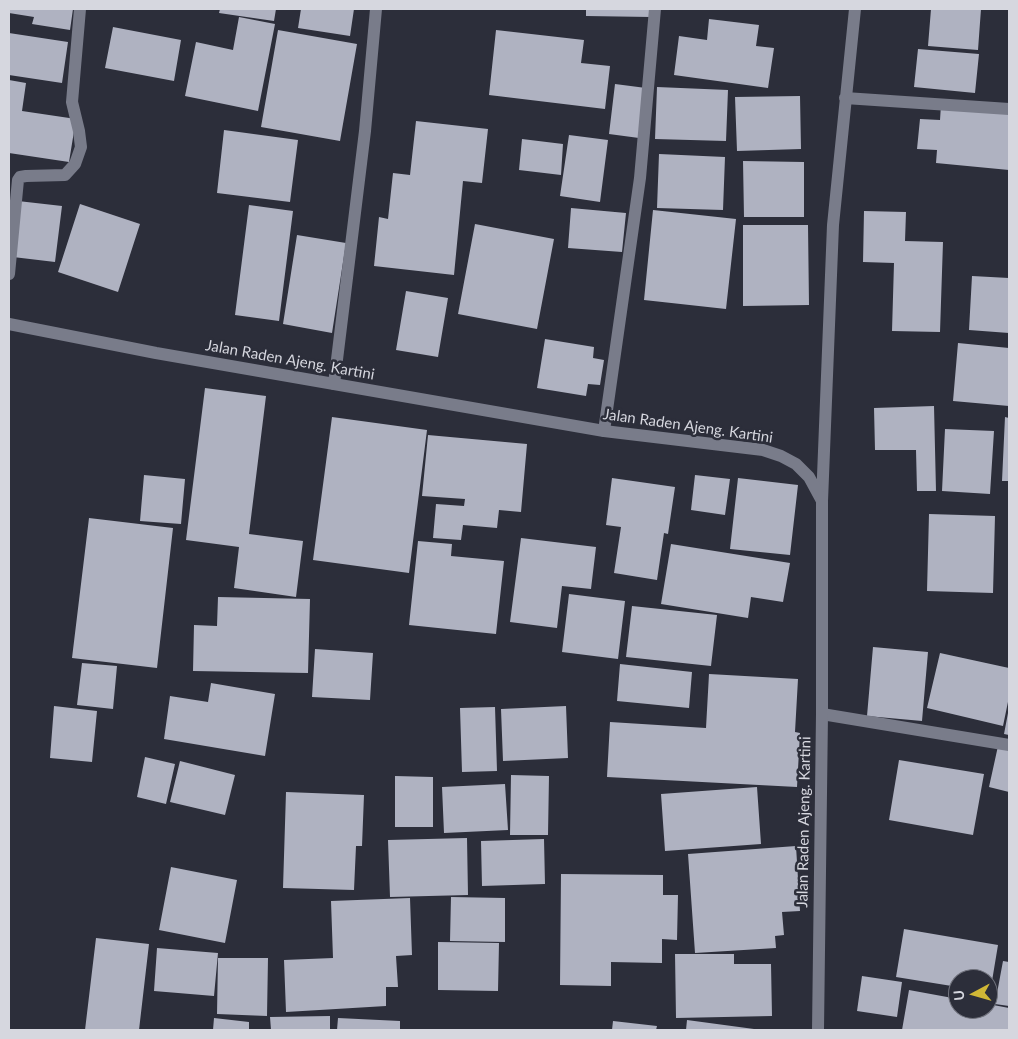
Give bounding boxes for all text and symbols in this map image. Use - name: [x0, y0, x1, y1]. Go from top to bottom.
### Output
- street label: Jalan Raden Ajeng. Kartini: [204, 336, 376, 384]
- street label: Jalan Raden Ajeng. Kartini: [602, 405, 774, 447]
- street label: Jalan Raden Ajeng. Kartini: [794, 736, 814, 908]
- north arrow: [948, 969, 998, 1019]
- text: U: [950, 989, 968, 1002]

